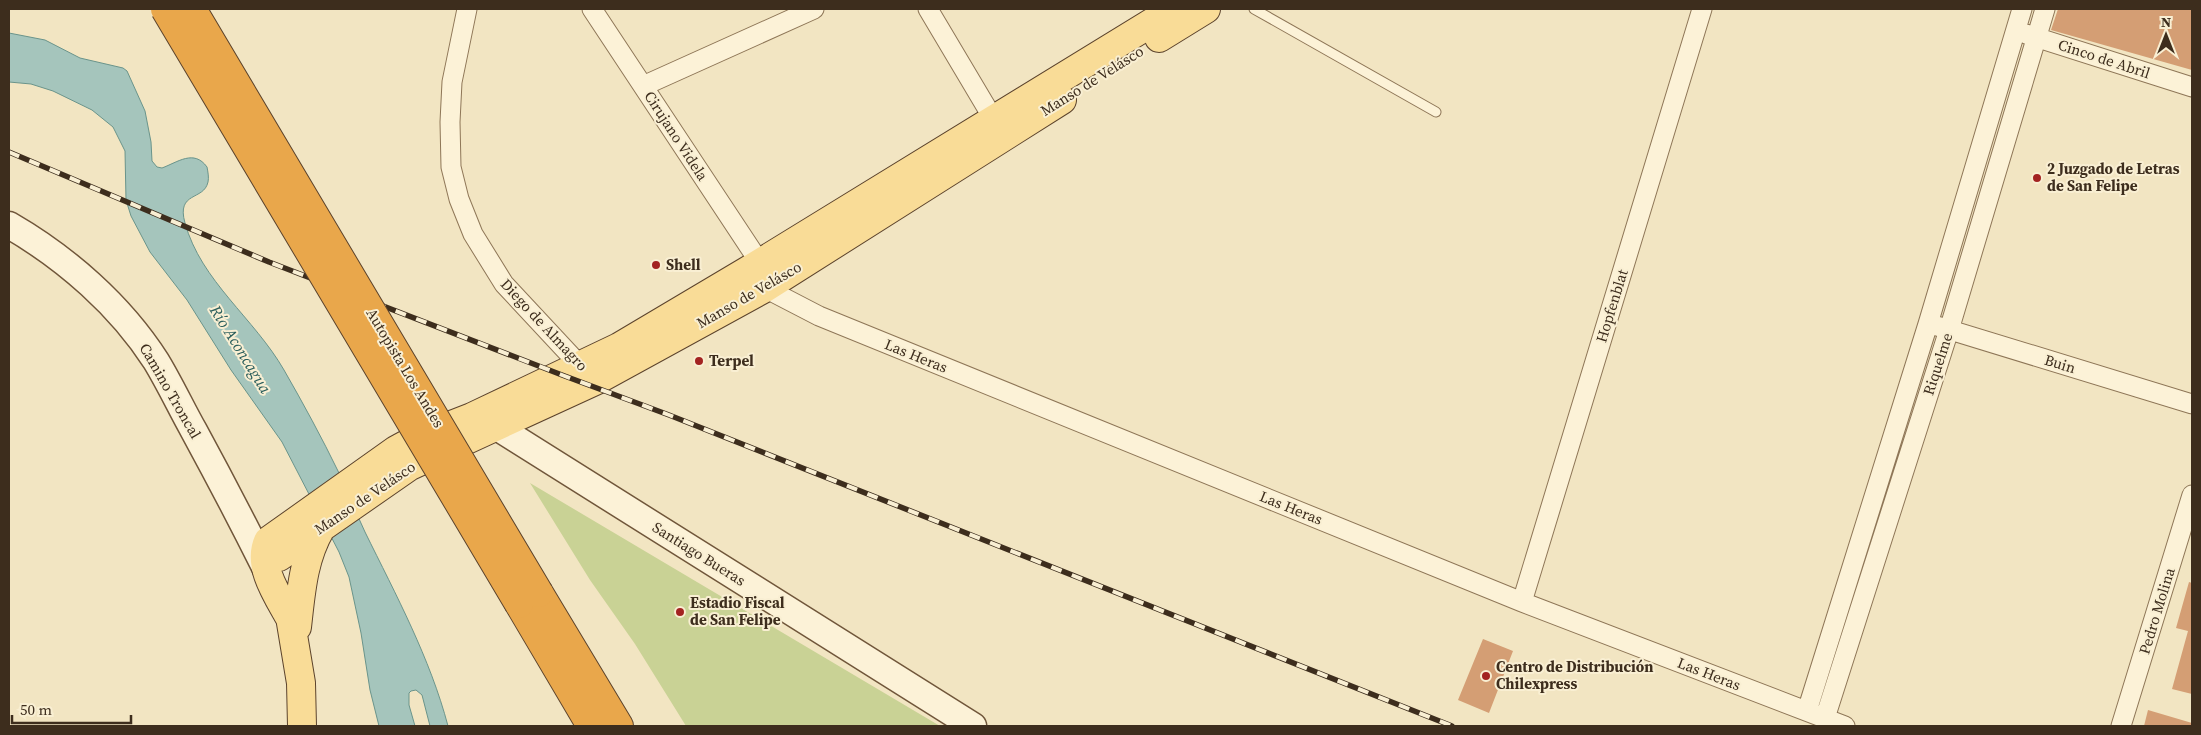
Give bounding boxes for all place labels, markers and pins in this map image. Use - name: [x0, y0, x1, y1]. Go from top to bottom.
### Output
- place label: 2 Juzgado de Letras de San Felipe: [2047, 158, 2180, 196]
- marker: 2 Juzgado de Letras de San Felipe: [2031, 172, 2043, 184]
- place label: Shell: [666, 254, 701, 275]
- marker: Shell: [650, 259, 662, 271]
- place label: Terpel: [709, 350, 754, 371]
- marker: Terpel: [693, 355, 705, 367]
- place label: Estadio Fiscal de San Felipe: [690, 592, 785, 630]
- marker: Estadio Fiscal de San Felipe: [674, 606, 686, 618]
- place label: Centro de Distribución Chilexpress: [1496, 656, 1654, 694]
- marker: Centro de Distribución Chilexpress: [1480, 670, 1492, 682]

